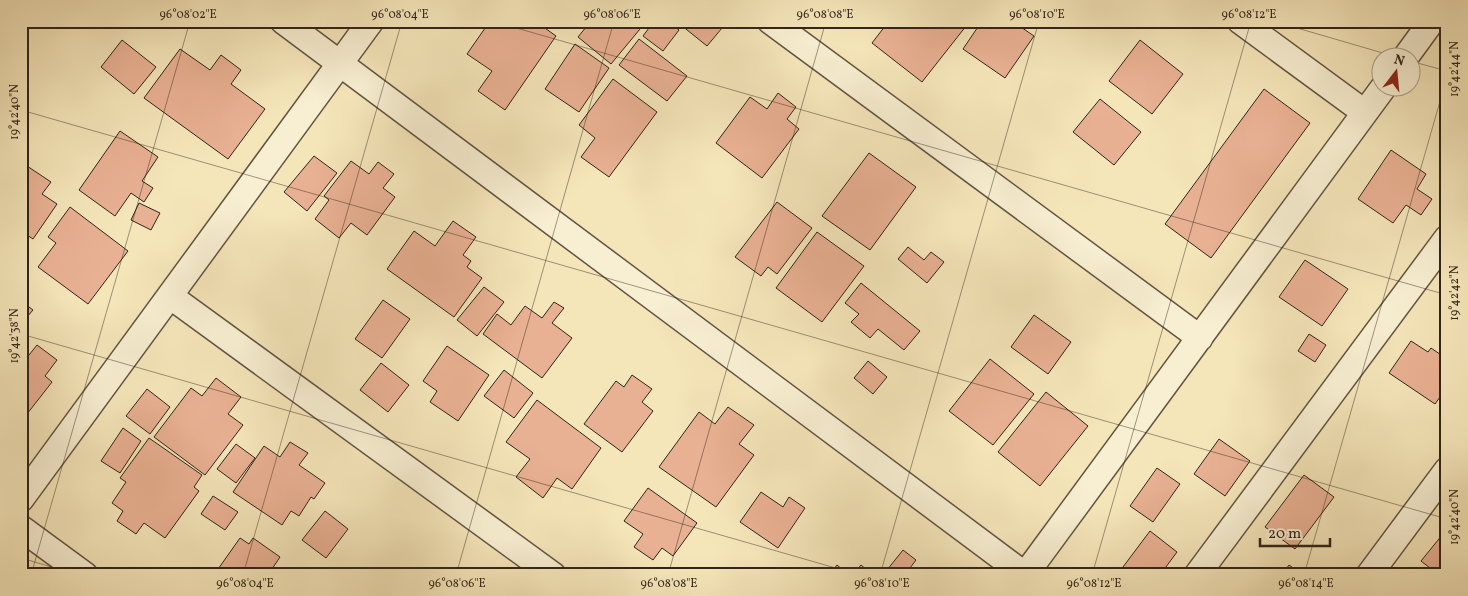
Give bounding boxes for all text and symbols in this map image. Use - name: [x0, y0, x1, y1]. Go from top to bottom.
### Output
- text: 96°08'02"E: [159, 7, 217, 23]
- text: 96°08'04"E: [371, 7, 429, 23]
- text: 96°08'06"E: [583, 7, 641, 23]
- text: 96°08'08"E: [796, 7, 854, 23]
- text: 96°08'10"E: [1009, 7, 1065, 23]
- text: 96°08'12"E: [1222, 7, 1276, 23]
- text: 19°42'44"N: [1447, 41, 1463, 97]
- north arrow: [1370, 48, 1420, 98]
- text: N: [1392, 50, 1407, 71]
- text: 19°42'40"N: [7, 84, 23, 140]
- text: 19°42'42"N: [1447, 265, 1463, 321]
- text: 19°42'38"N: [7, 308, 23, 364]
- text: 19°42'40"N: [1447, 489, 1463, 545]
- scale bar: [1260, 516, 1330, 548]
- text: 20 m: [1268, 524, 1301, 545]
- text: 96°08'04"E: [216, 576, 274, 592]
- text: 96°08'06"E: [428, 576, 486, 592]
- text: 96°08'08"E: [640, 576, 698, 592]
- text: 96°08'10"E: [854, 576, 910, 592]
- text: 96°08'12"E: [1067, 576, 1121, 592]
- text: 96°08'14"E: [1278, 576, 1334, 592]

